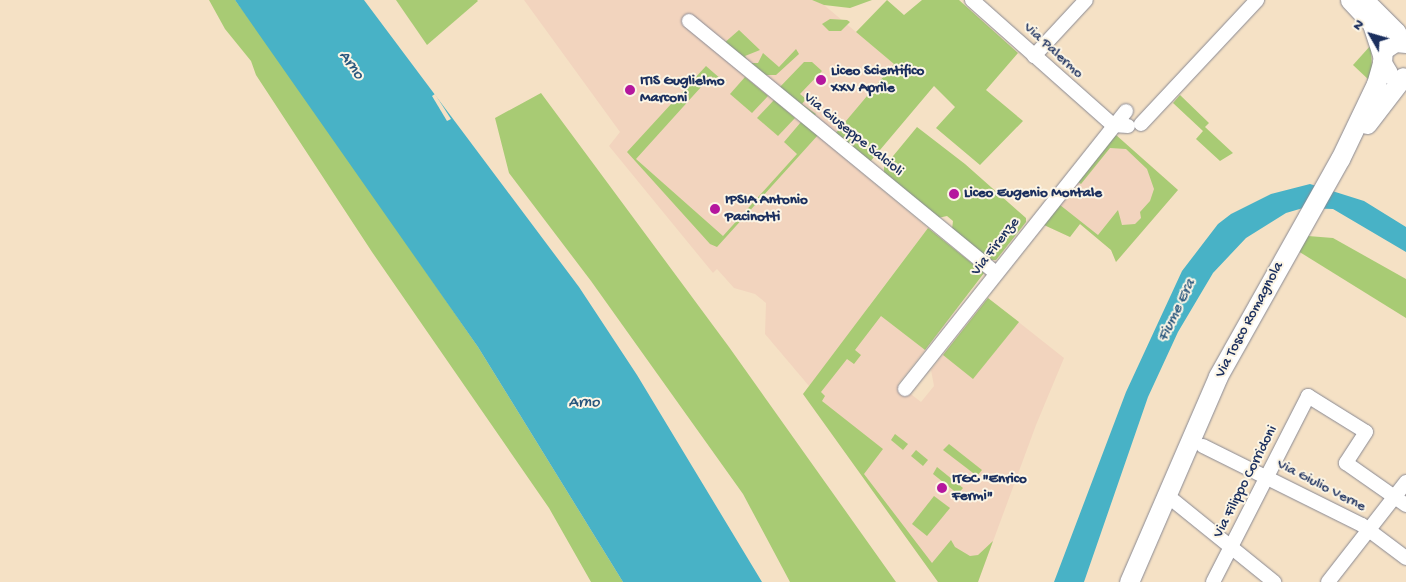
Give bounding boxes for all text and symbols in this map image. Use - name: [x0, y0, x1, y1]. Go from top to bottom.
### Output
- north arrow: [1346, 10, 1396, 60]
- text: N: [1349, 17, 1368, 34]
- street label: Via Palermo: [1019, 19, 1087, 83]
- water label: Arno: [333, 48, 367, 84]
- place label: Liceo Scientifico XXV Aprile: [831, 62, 924, 97]
- place label: ITIS Guglielmo Marconi: [640, 72, 725, 107]
- marker: Liceo Scientifico XXV Aprile: [815, 74, 827, 86]
- marker: ITIS Guglielmo Marconi: [624, 84, 636, 96]
- street label: Via Giuseppe Salcioli: [799, 89, 907, 181]
- place label: Liceo Eugenio Montale: [964, 185, 1102, 203]
- marker: Liceo Eugenio Montale: [948, 188, 960, 200]
- place label: IPSIA Antonio Pacinotti: [725, 191, 808, 226]
- marker: IPSIA Antonio Pacinotti: [709, 203, 721, 215]
- street label: Via Firenze: [968, 214, 1024, 280]
- street label: Via Tosco Romagnola: [1212, 259, 1288, 381]
- water label: Fiume Era: [1155, 277, 1201, 345]
- water label: Arno: [568, 394, 600, 414]
- street label: Via Filippo Corridoni: [1210, 423, 1282, 541]
- street label: Via Giulio Verne: [1274, 456, 1368, 516]
- place label: ITGC "Enrico Fermi": [952, 470, 1027, 505]
- marker: ITGC "Enrico Fermi": [936, 482, 948, 494]

